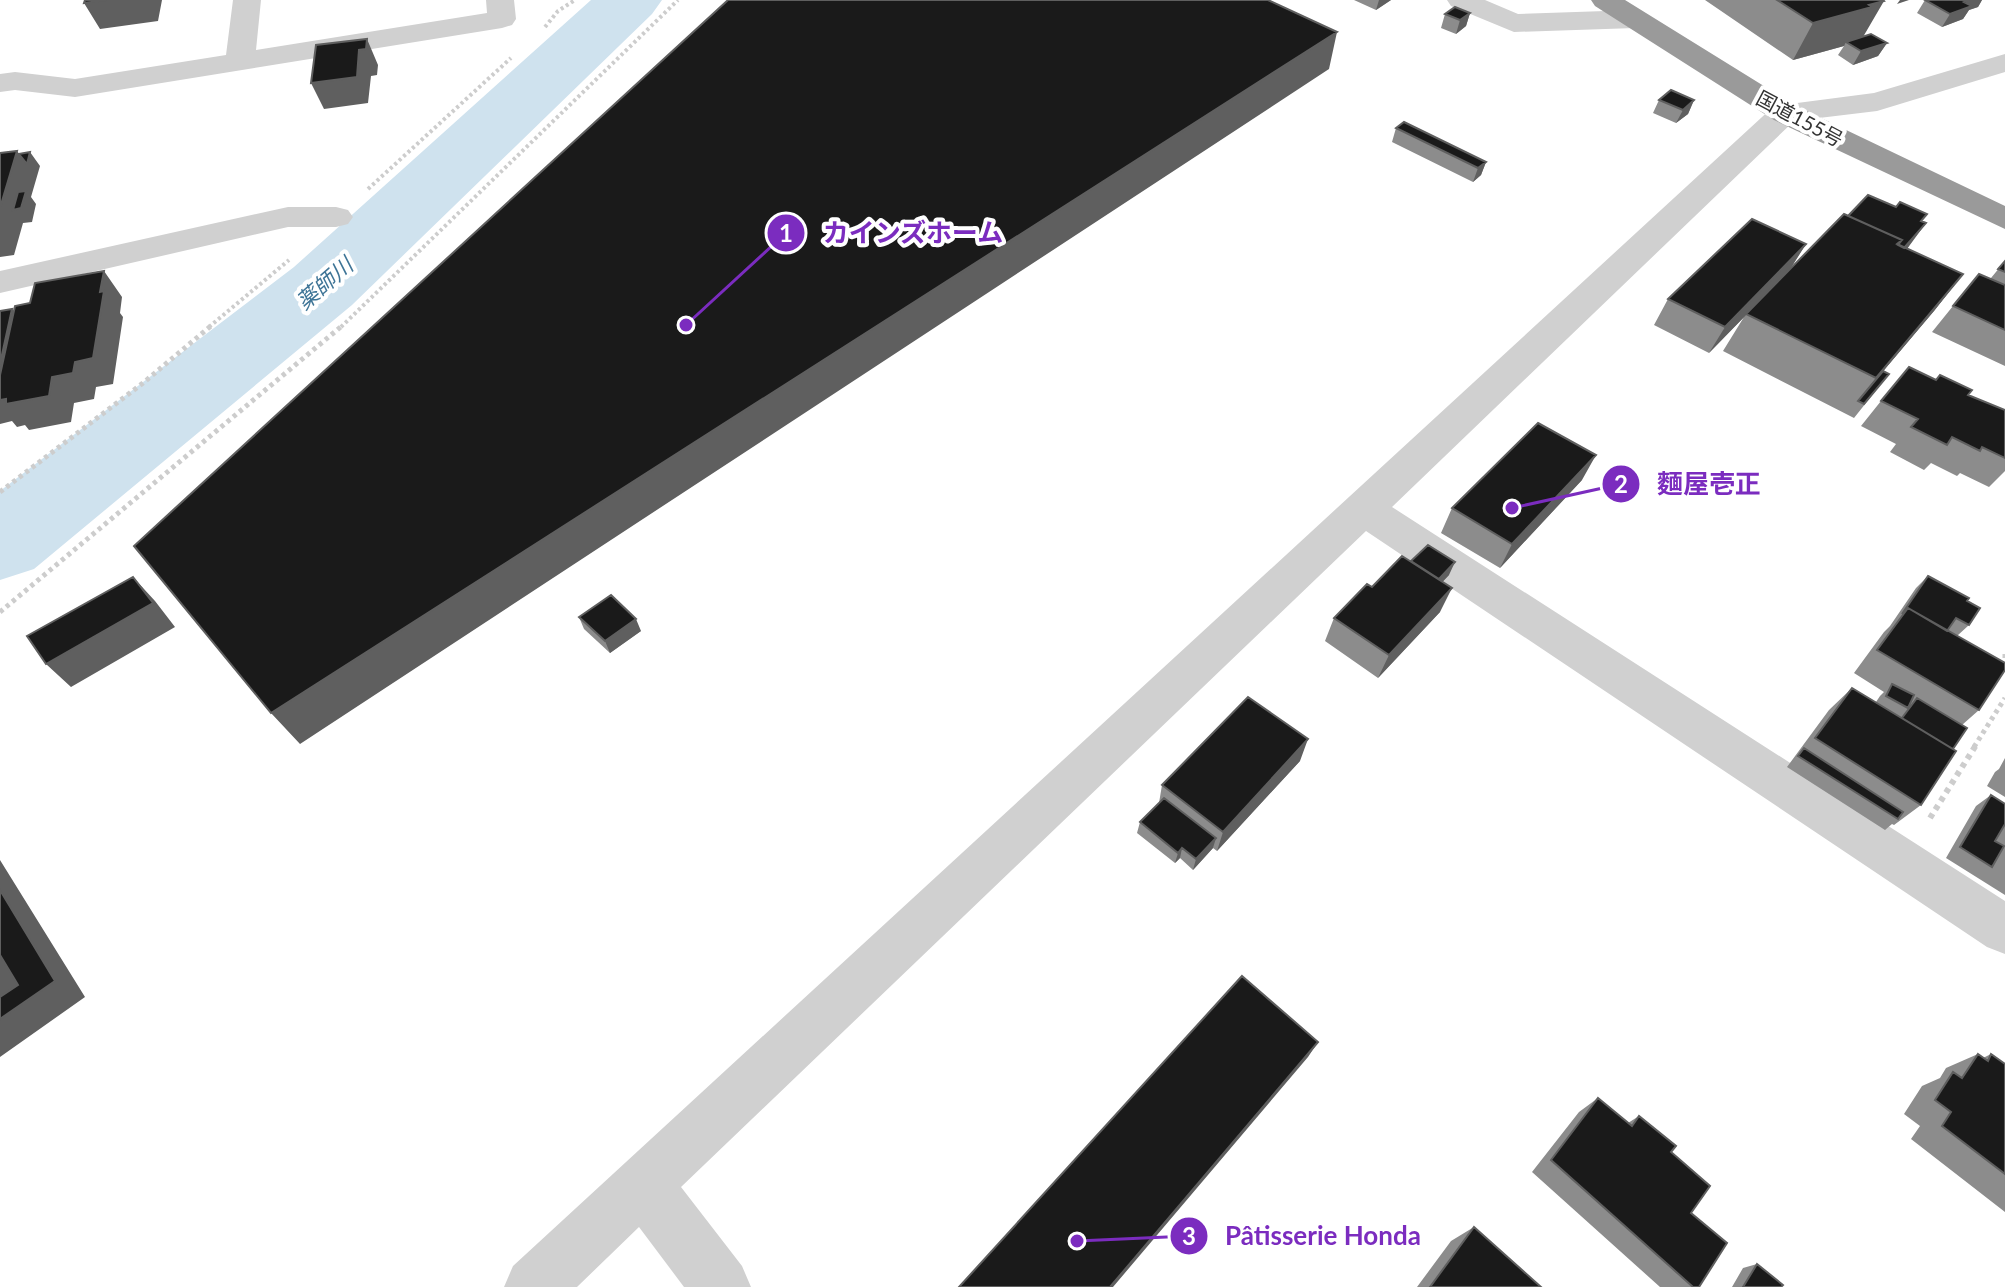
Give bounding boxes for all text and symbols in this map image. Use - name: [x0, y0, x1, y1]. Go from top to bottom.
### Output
- street label: 国道155号: [1753, 85, 1847, 151]
- callout: カインズホーム: [766, 208, 1020, 258]
- text: カインズホーム: [823, 216, 1003, 248]
- text: 1: [779, 218, 793, 247]
- water label: 薬師川: [290, 250, 359, 315]
- callout: 麵屋壱正: [1601, 459, 1777, 509]
- text: 麵屋壱正: [1657, 467, 1761, 499]
- text: 2: [1614, 469, 1628, 498]
- callout: Pâtisserie Honda: [1169, 1211, 1437, 1261]
- text: Pâtisserie Honda: [1225, 1219, 1421, 1251]
- text: 3: [1182, 1221, 1196, 1250]

